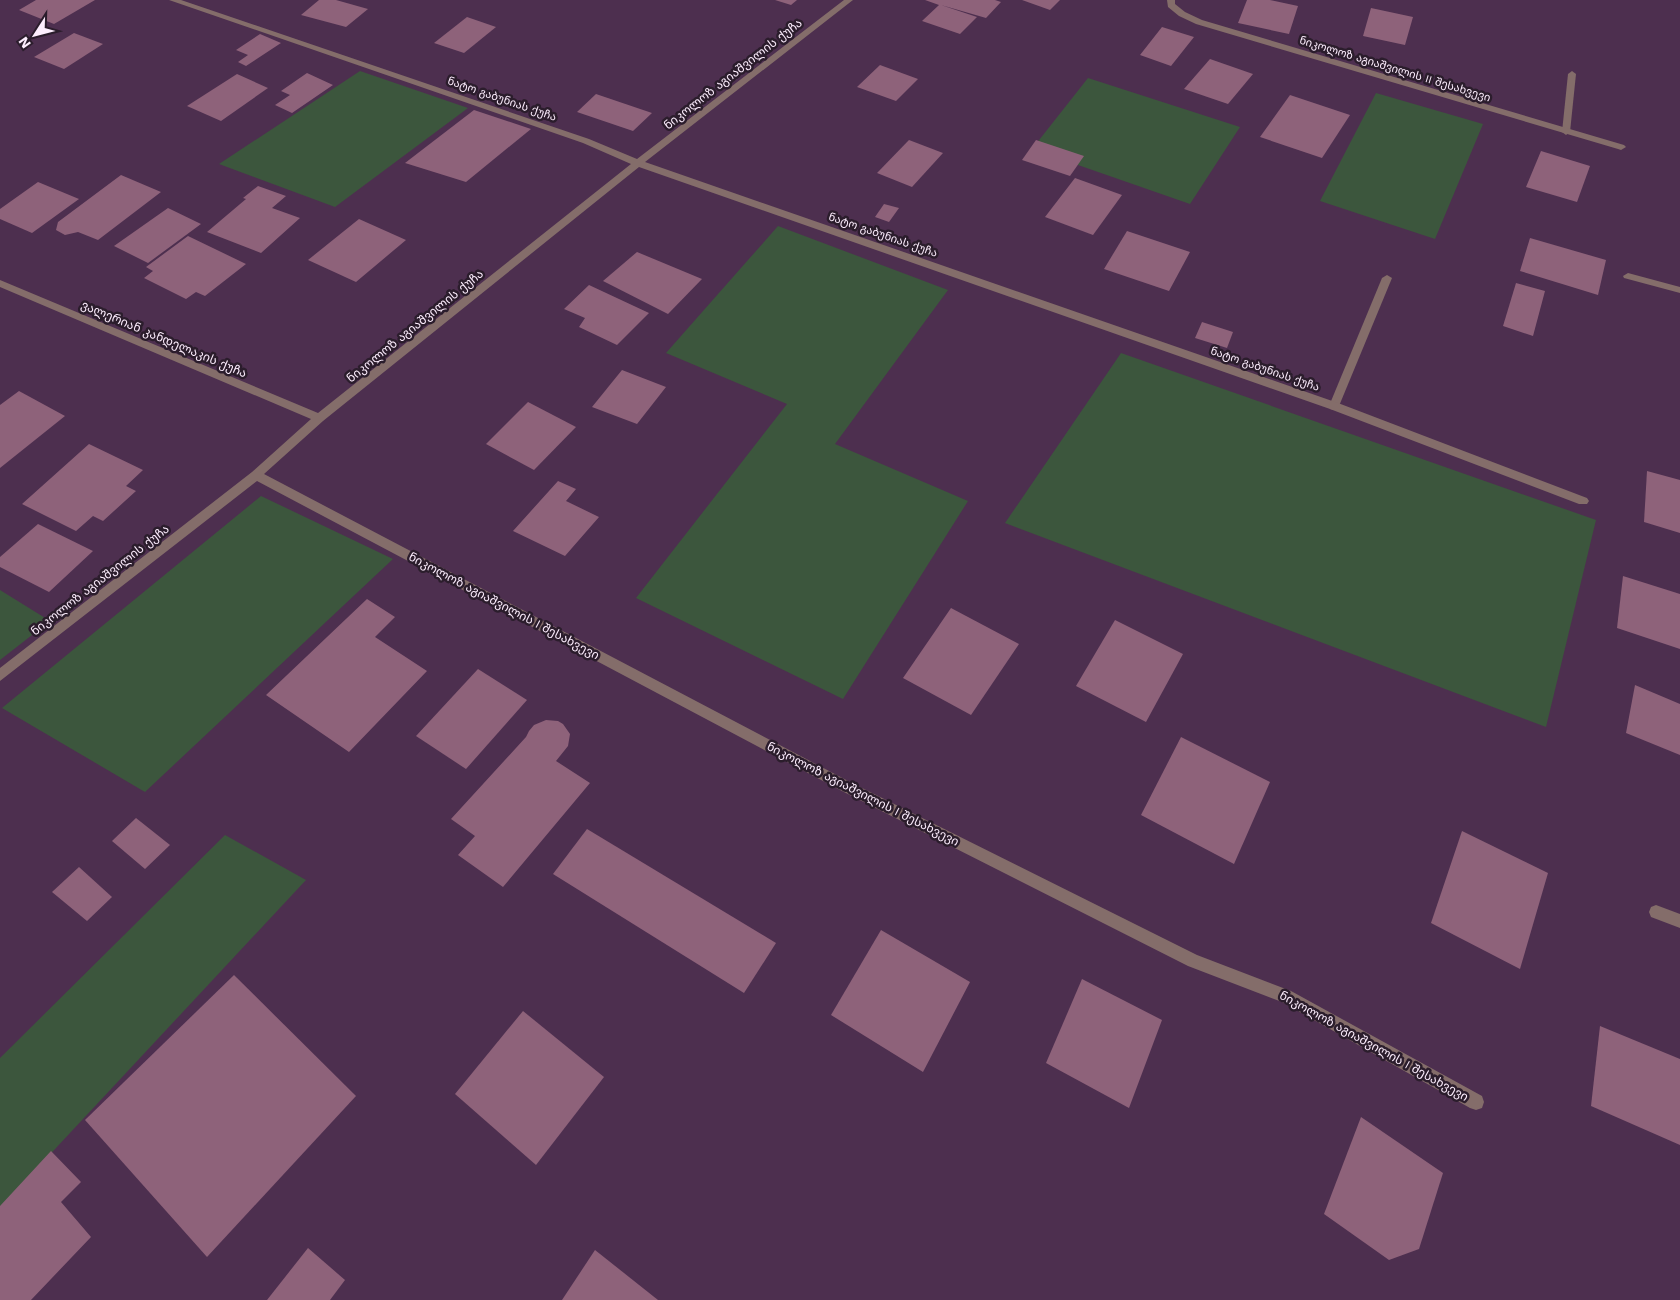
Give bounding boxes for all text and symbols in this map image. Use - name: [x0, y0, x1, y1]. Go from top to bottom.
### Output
- north arrow: [10, 10, 60, 60]
- street label: ნიკოლოზ აგიაშვილის ქუჩა: [661, 16, 806, 133]
- text: N: [15, 34, 34, 52]
- street label: ნიკოლოზ აგიაშვილის II შესახვევი: [1298, 34, 1492, 104]
- street label: ნატო გაბუნიას ქუჩა: [446, 74, 558, 124]
- street label: ნატო გაბუნიას ქუჩა: [827, 210, 939, 260]
- street label: ნიკოლოზ აგიაშვილის ქუჩა: [344, 267, 487, 386]
- street label: ვალერიან კანდელაკის ქუჩა: [79, 298, 249, 381]
- street label: ნატო გაბუნიას ქუჩა: [1209, 344, 1321, 394]
- street label: ნიკოლოზ აგიაშვილის ქუჩა: [28, 522, 173, 639]
- street label: ნიკოლოზ აგიაშვილის I შესახვევი: [406, 550, 602, 663]
- street label: ნიკოლოზ აგიაშვილის I შესახვევი: [764, 739, 962, 850]
- street label: ნიკოლოზ აგიაშვილის I შესახვევი: [1277, 988, 1471, 1105]

